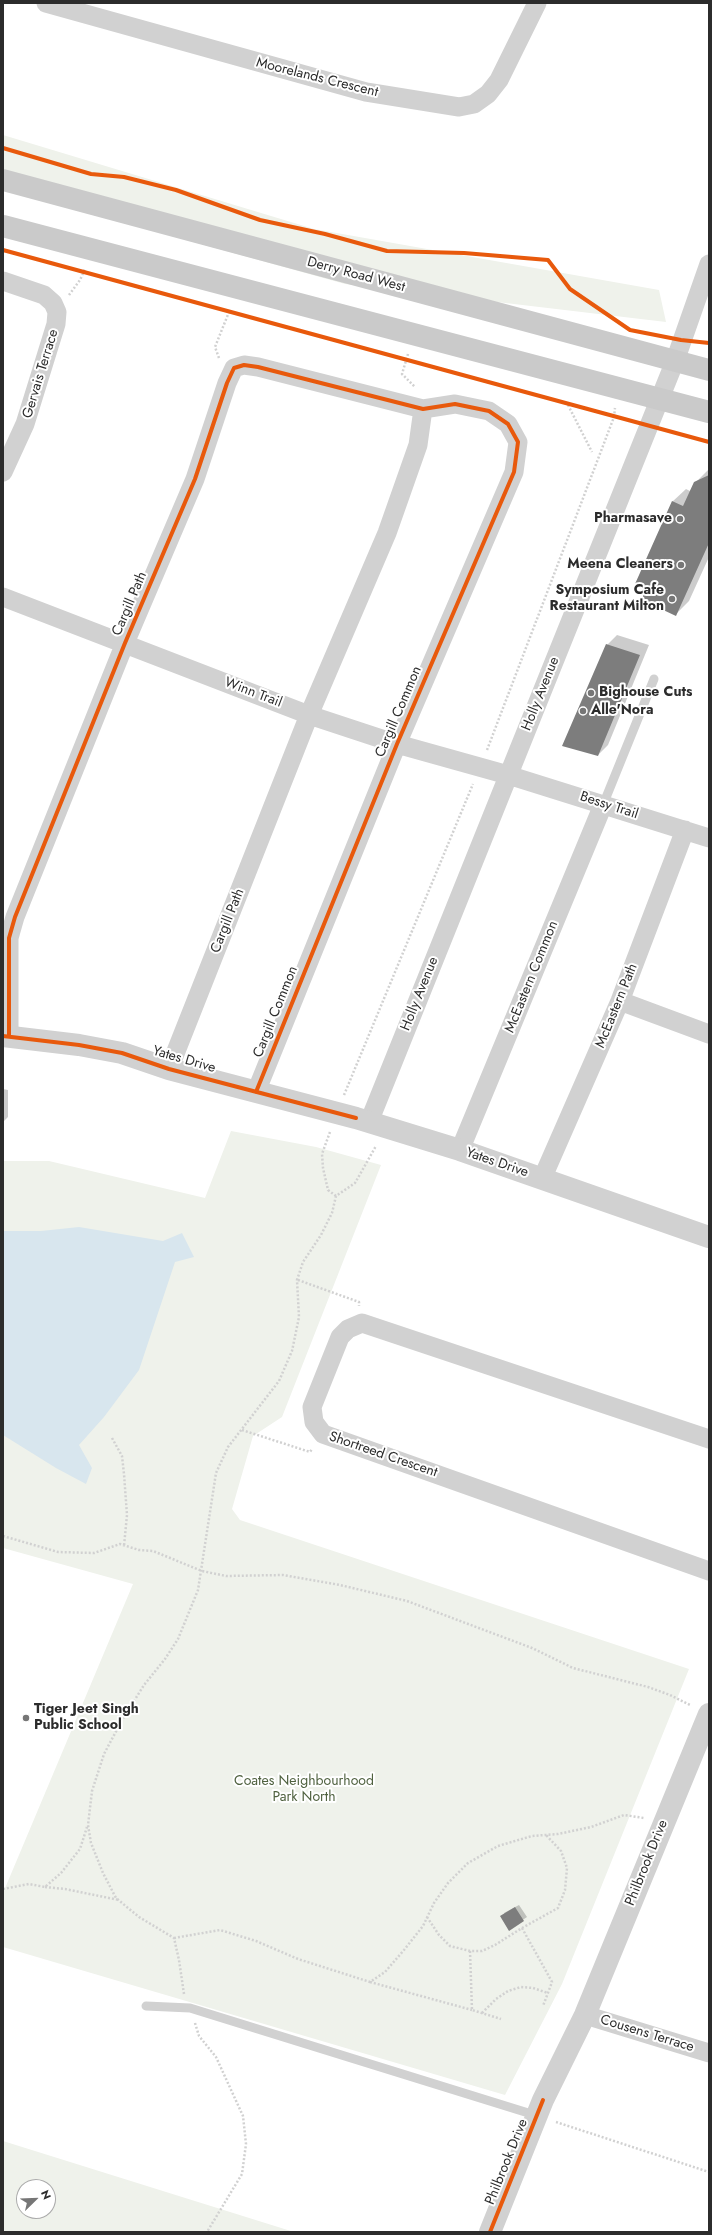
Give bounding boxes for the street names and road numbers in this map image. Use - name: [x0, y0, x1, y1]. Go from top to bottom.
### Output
- street label: Moorelands Crescent: [254, 55, 380, 101]
- street label: Derry Road West: [305, 254, 407, 296]
- street label: Gervais Terrace: [19, 327, 63, 421]
- street label: Cargill Path: [109, 569, 151, 639]
- street label: Holly Avenue: [519, 655, 563, 733]
- street label: Cargill Common: [372, 664, 426, 760]
- street label: Winn Trail: [222, 674, 284, 712]
- street label: Bessy Trail: [578, 789, 640, 823]
- street label: Cargill Path: [207, 886, 249, 956]
- street label: McEastern Common: [502, 919, 562, 1035]
- street label: Holly Avenue: [398, 955, 442, 1033]
- street label: McEastern Path: [592, 961, 642, 1051]
- street label: Cargill Common: [250, 964, 302, 1060]
- street label: Yates Drive: [151, 1043, 217, 1077]
- street label: Yates Drive: [464, 1145, 530, 1181]
- street label: Shortreed Crescent: [327, 1429, 439, 1481]
- street label: Philbrook Drive: [622, 1818, 672, 1908]
- street label: Cousens Terrace: [598, 2012, 696, 2056]
- street label: Philbrook Drive: [482, 2117, 532, 2207]

